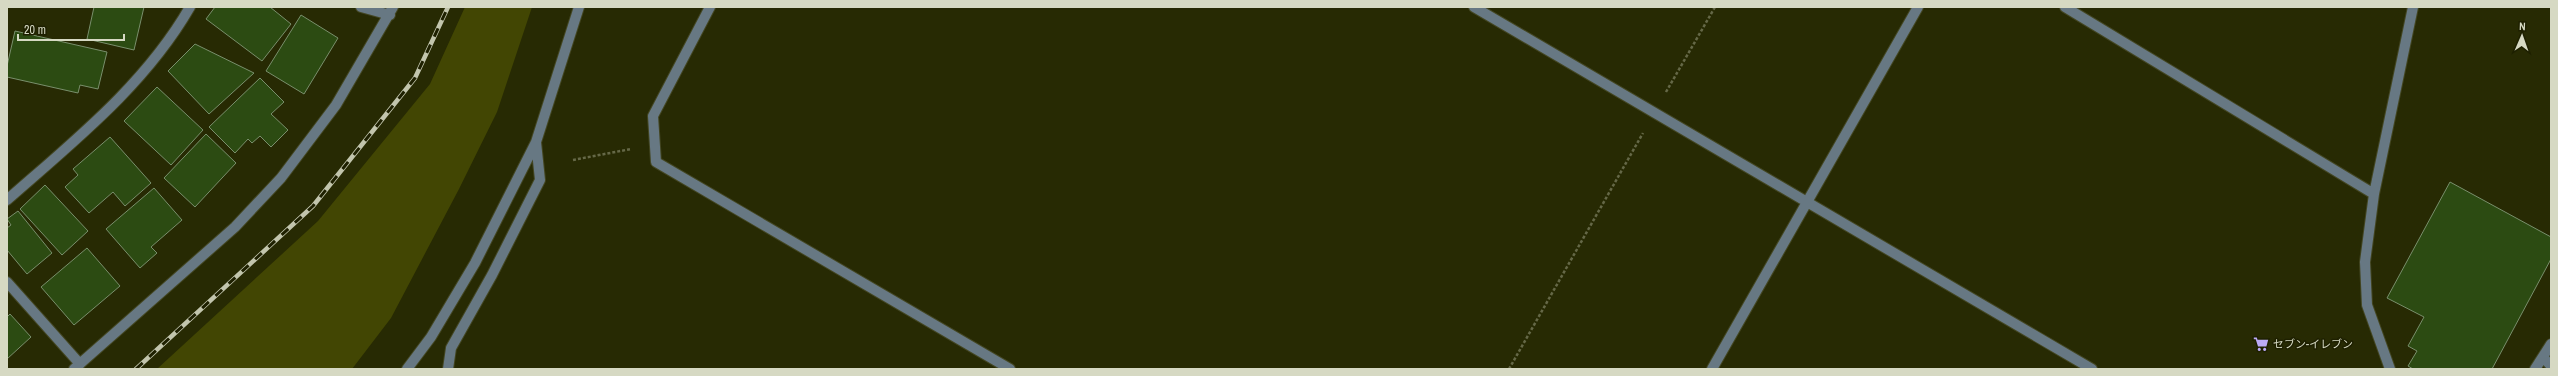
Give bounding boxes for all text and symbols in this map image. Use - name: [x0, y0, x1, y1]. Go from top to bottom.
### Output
- scale bar: [18, 16, 124, 42]
- north arrow: [2502, 16, 2542, 56]
- text: N: [2519, 19, 2526, 33]
- text: 20 m: [24, 22, 46, 38]
- supermarket icon: セブン-イレブン: [2252, 335, 2270, 353]
- place label: セブン-イレブン: [2273, 337, 2353, 351]

